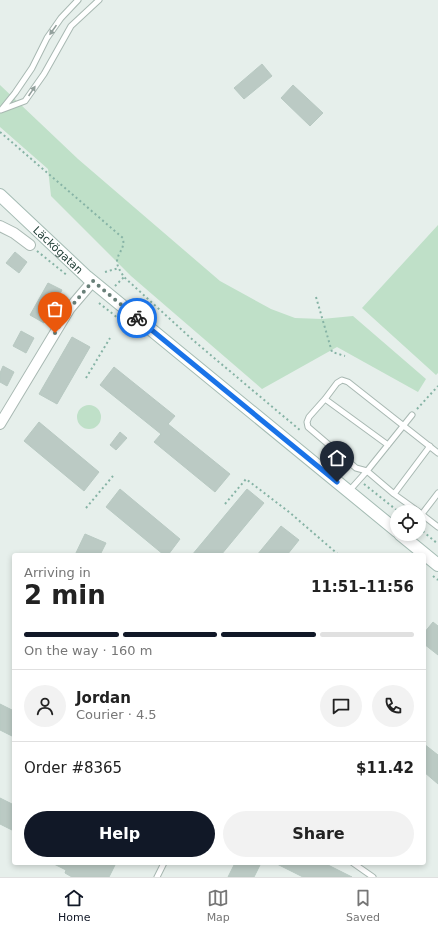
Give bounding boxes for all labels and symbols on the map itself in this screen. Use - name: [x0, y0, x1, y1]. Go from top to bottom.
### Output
- one-way arrow: [49, 25, 57, 35]
- one-way arrow: [28, 85, 36, 96]
- street label: Läckögatan: [30, 224, 85, 277]
- pin: [38, 292, 72, 333]
- courier: [117, 298, 157, 338]
- pin: [320, 441, 354, 482]

